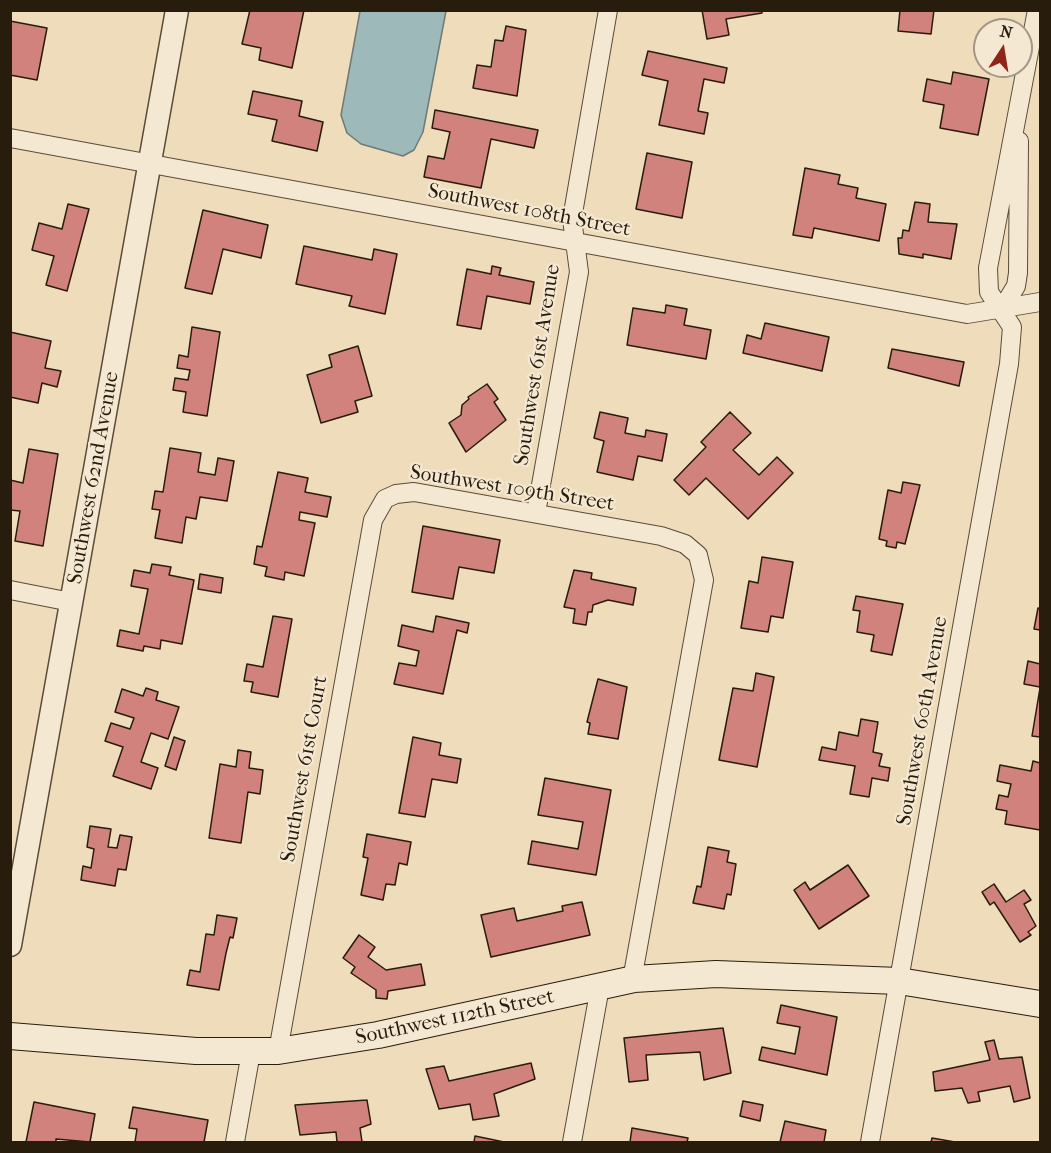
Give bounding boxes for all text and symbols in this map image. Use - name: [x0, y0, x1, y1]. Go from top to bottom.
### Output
- north arrow: [973, 18, 1033, 78]
- text: N: [999, 21, 1014, 42]
- street label: Southwest 108th Street: [425, 179, 633, 243]
- street label: Southwest 61st Avenue: [510, 262, 566, 468]
- street label: Southwest 62nd Avenue: [63, 370, 125, 586]
- street label: Southwest 109th Street: [408, 460, 616, 518]
- street label: Southwest 60th Avenue: [892, 614, 954, 828]
- street label: Southwest 61st Court: [276, 674, 334, 864]
- street label: Southwest 112th Street: [353, 985, 557, 1051]

